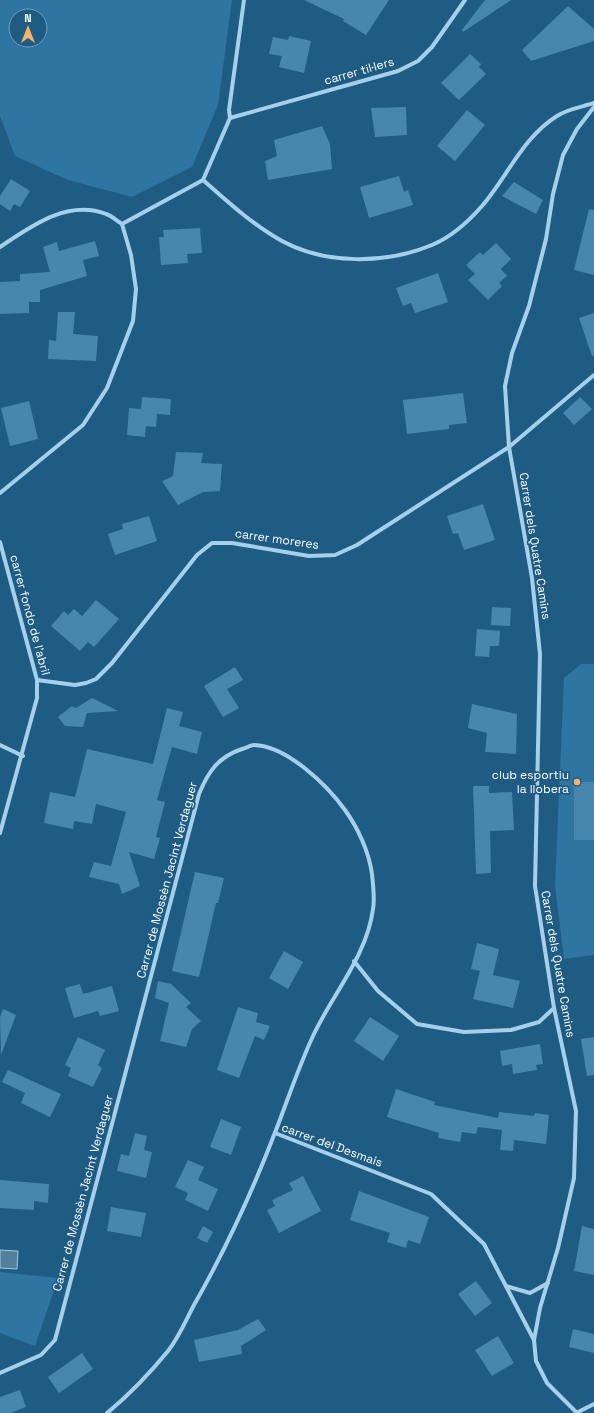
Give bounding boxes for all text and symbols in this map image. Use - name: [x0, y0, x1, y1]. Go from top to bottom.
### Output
- north arrow: [8, 8, 48, 48]
- text: N: [24, 11, 32, 25]
- street label: carrer til·lers: [322, 53, 396, 89]
- street label: Carrer dels Quatre Camins: [515, 471, 555, 621]
- street label: carrer moreres: [234, 525, 320, 553]
- street label: carrer fondo de l'abril: [6, 553, 54, 677]
- place label: club esportiu la llobera: [492, 767, 569, 797]
- marker: club esportiu la llobera: [572, 777, 582, 787]
- street label: Carrer de Mossèn Jacint Verdaguer: [133, 779, 201, 980]
- street label: Carrer dels Quatre Camins: [537, 889, 579, 1039]
- street label: Carrer de Mossèn Jacint Verdaguer: [49, 1092, 117, 1293]
- street label: carrer del Desmais: [279, 1119, 385, 1171]

